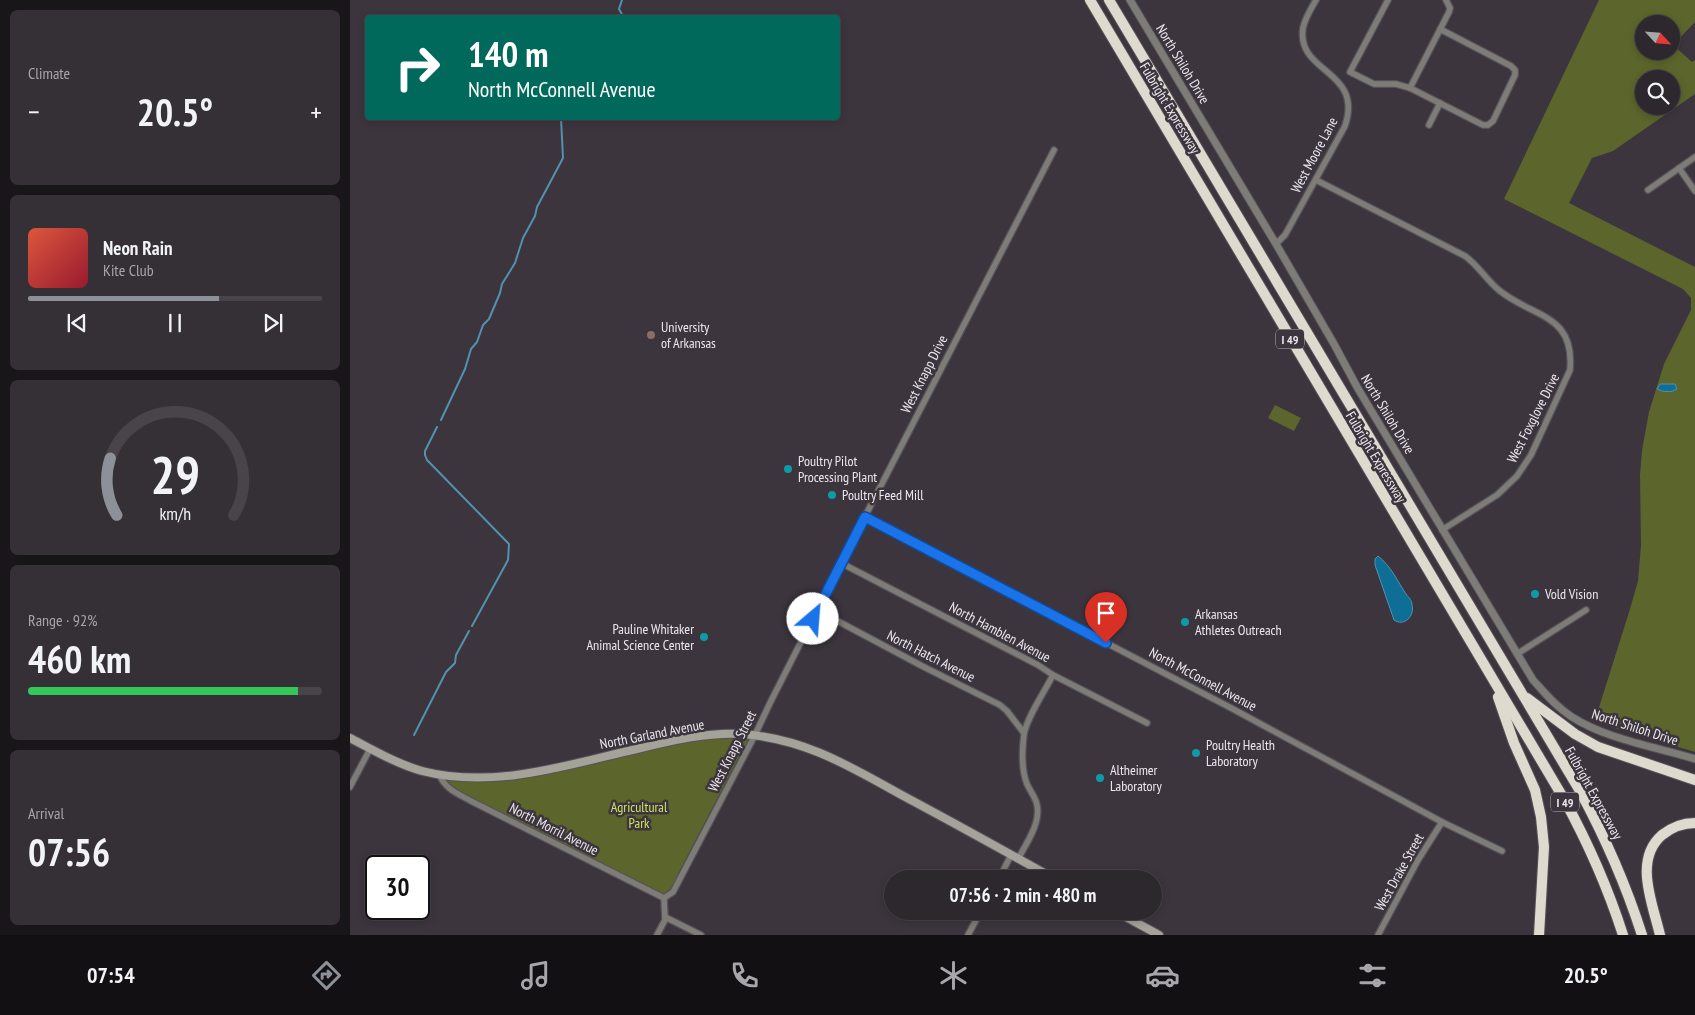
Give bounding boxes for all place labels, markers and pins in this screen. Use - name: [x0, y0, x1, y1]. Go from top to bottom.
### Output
- place label: University of Arkansas: [661, 318, 716, 352]
- marker: University of Arkansas: [645, 329, 657, 341]
- place label: Poultry Pilot Processing Plant: [798, 452, 877, 486]
- marker: Poultry Pilot Processing Plant: [782, 463, 794, 475]
- place label: Poultry Feed Mill: [842, 486, 924, 504]
- marker: Poultry Feed Mill: [826, 489, 838, 501]
- place label: Vold Vision: [1544, 585, 1598, 603]
- marker: Vold Vision: [1529, 588, 1541, 600]
- pin: [1085, 592, 1127, 643]
- place label: Arkansas Athletes Outreach: [1195, 605, 1282, 639]
- marker: Arkansas Athletes Outreach: [1179, 616, 1191, 628]
- place label: Pauline Whitaker Animal Science Center: [587, 620, 694, 654]
- marker: Pauline Whitaker Animal Science Center: [698, 631, 710, 643]
- place label: Poultry Health Laboratory: [1206, 736, 1275, 770]
- marker: Poultry Health Laboratory: [1190, 747, 1202, 759]
- place label: Altheimer Laboratory: [1110, 761, 1162, 795]
- marker: Altheimer Laboratory: [1094, 772, 1106, 784]

